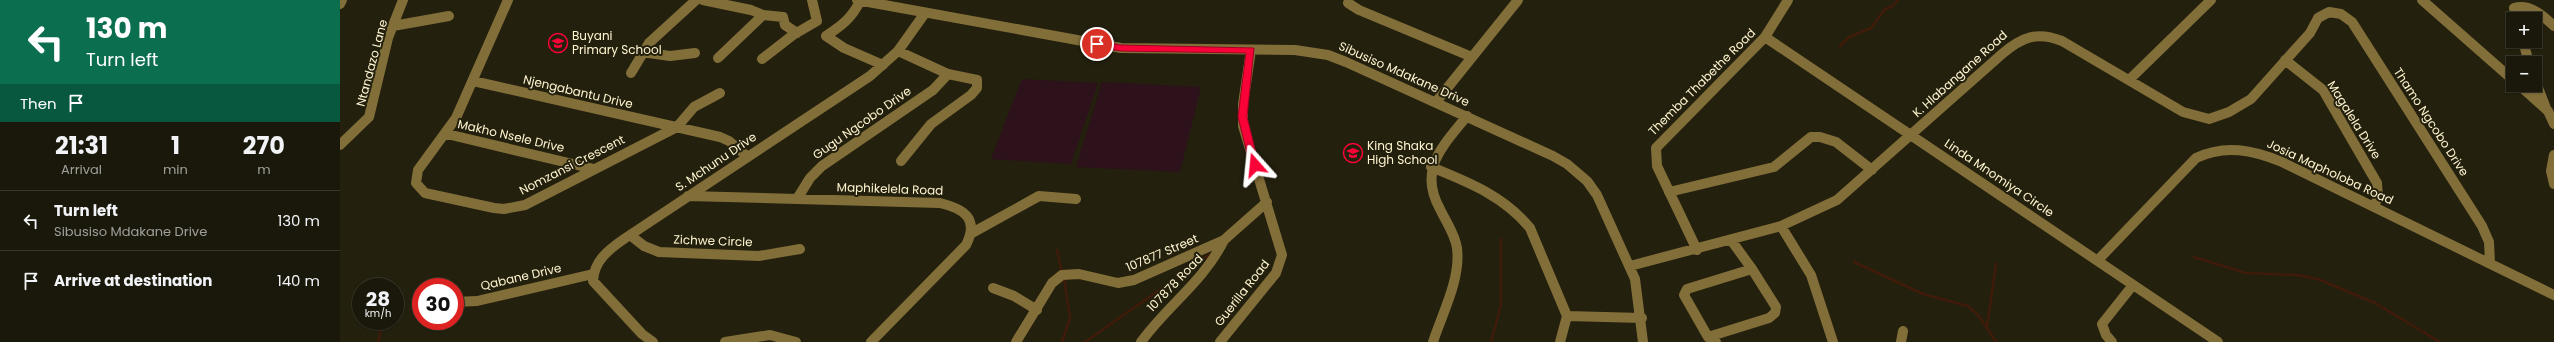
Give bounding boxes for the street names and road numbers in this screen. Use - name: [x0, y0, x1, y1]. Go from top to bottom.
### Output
- street label: Ntandazo Lane: [352, 17, 391, 108]
- street label: Themba Thabethe Road: [1644, 24, 1759, 139]
- street label: K. Hlabangane Road: [1909, 27, 2011, 121]
- street label: Sibusiso Mdakane Drive: [1336, 37, 1472, 110]
- street label: Thamo Ngcobo Drive: [2390, 64, 2473, 179]
- street label: Njengabantu Drive: [522, 71, 635, 112]
- street label: Magalela Drive: [2324, 77, 2385, 162]
- street label: Gugu Ngcobo Drive: [809, 82, 914, 163]
- street label: Makho Nsele Drive: [456, 115, 566, 156]
- street label: S. Mchunu Drive: [672, 128, 760, 195]
- street label: Nomzansi Crescent: [516, 131, 627, 199]
- street label: Linda Mnomiya Circle: [1941, 135, 2057, 221]
- street label: Josia Mapholoba Road: [2264, 135, 2396, 208]
- street label: Maphikelela Road: [836, 178, 944, 199]
- street label: 107877 Street: [1123, 230, 1201, 275]
- street label: Zichwe Circle: [673, 231, 753, 250]
- street label: 107878 Road: [1143, 250, 1206, 315]
- street label: Guerilla Road: [1210, 256, 1273, 330]
- street label: Qabane Drive: [479, 259, 563, 294]

